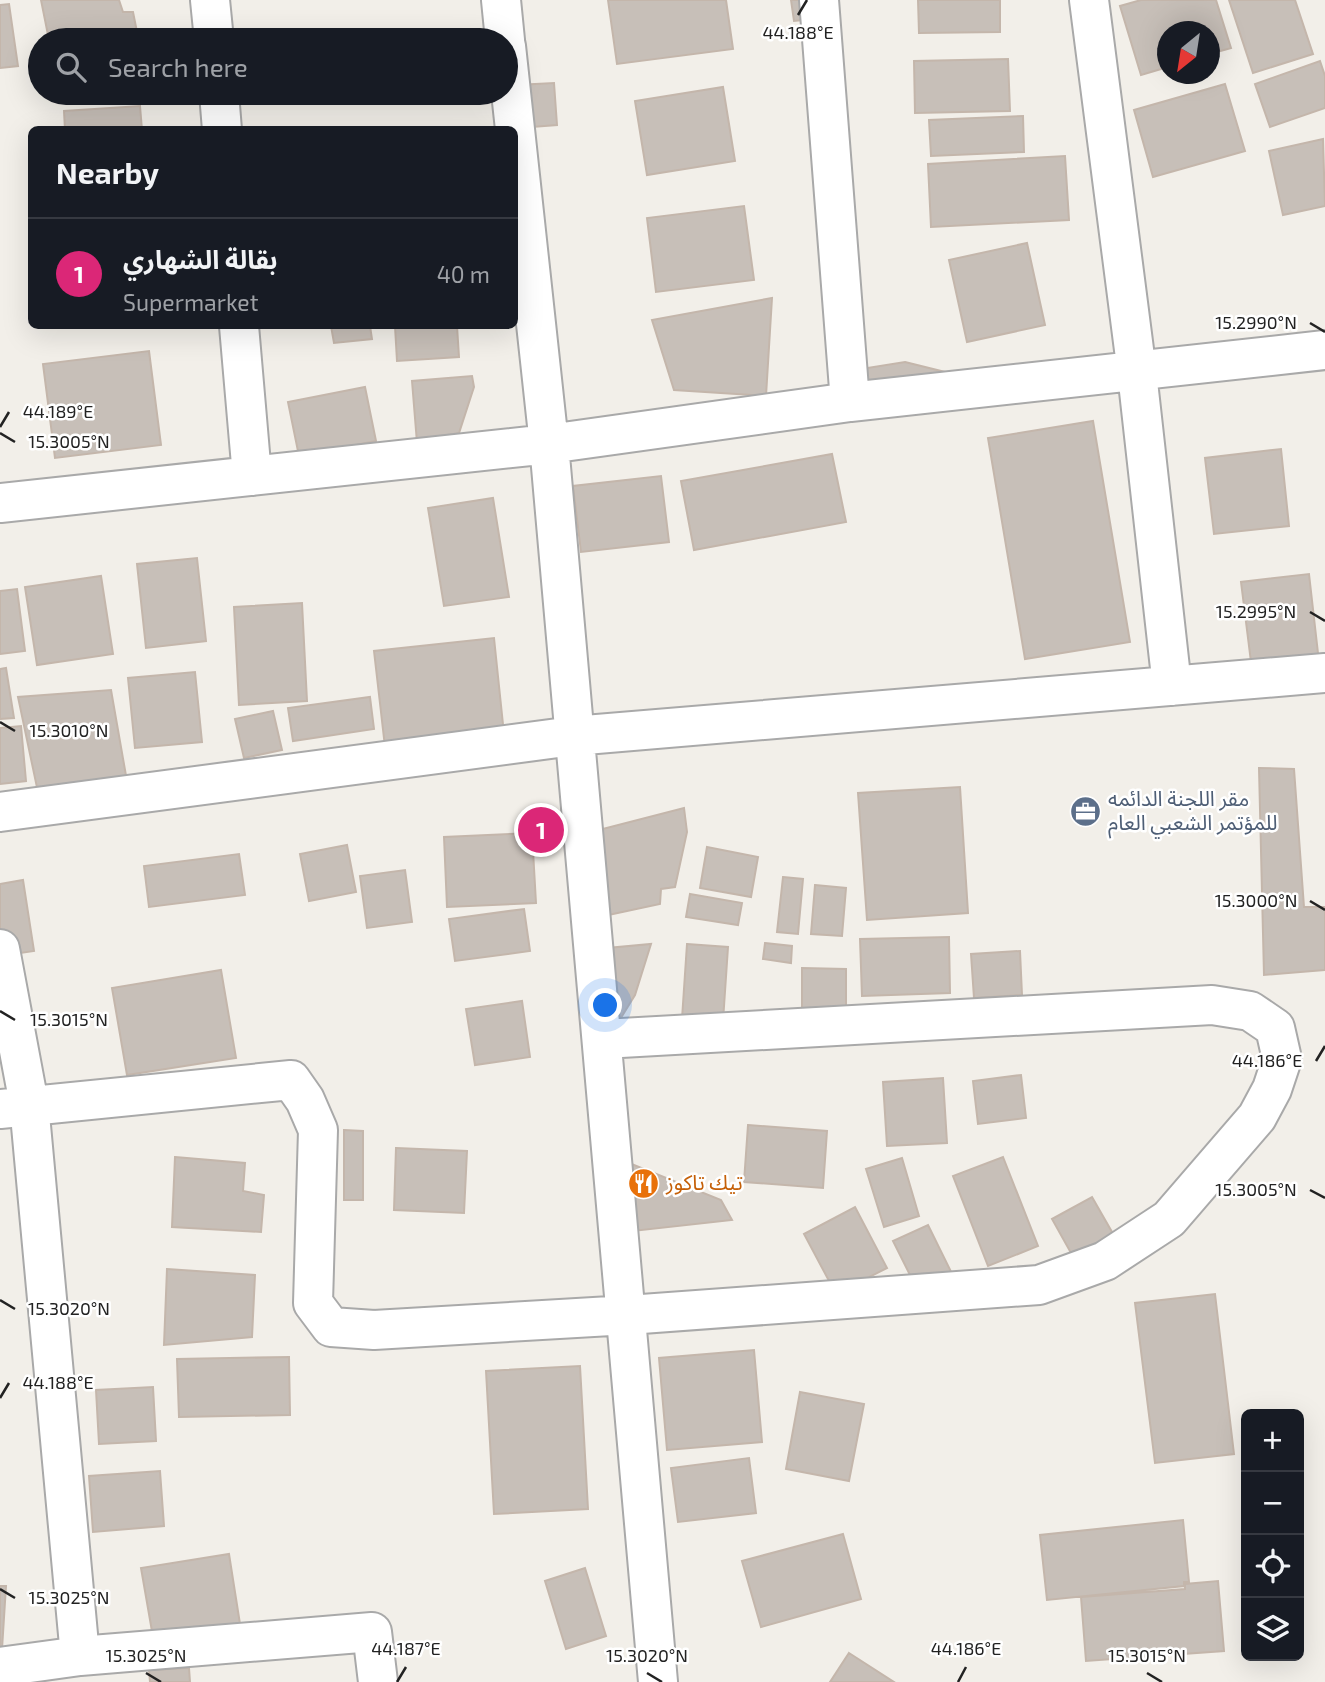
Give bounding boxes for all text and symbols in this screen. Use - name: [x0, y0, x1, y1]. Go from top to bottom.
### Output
- text: 44.188°E: [762, 21, 834, 43]
- north arrow: [1157, 21, 1220, 84]
- search box: [28, 28, 518, 105]
- icon: search: [52, 48, 90, 86]
- text: Search here: [108, 51, 248, 82]
- text: Nearby: [56, 154, 159, 190]
- text: بقالة الشهاري: [123, 243, 277, 274]
- text: 1: [74, 260, 84, 288]
- text: 40 m: [437, 260, 490, 288]
- text: Supermarket: [123, 288, 258, 316]
- text: 15.2990°N: [1215, 311, 1297, 333]
- text: 44.189°E: [23, 400, 93, 422]
- text: 15.3005°N: [28, 430, 110, 452]
- text: 15.2995°N: [1216, 600, 1296, 622]
- text: 15.3010°N: [29, 719, 109, 741]
- place label: مقر اللجنة الدائمه للمؤتمر الشعبي العام: [1108, 785, 1278, 839]
- office icon: مقر اللجنة الدائمه للمؤتمر الشعبي العام: [1068, 794, 1102, 828]
- pin: 1: [518, 804, 564, 856]
- text: 15.3000°N: [1215, 889, 1297, 911]
- your location: [588, 988, 622, 1022]
- text: 15.3015°N: [30, 1008, 108, 1030]
- text: 44.186°E: [1232, 1049, 1302, 1071]
- restaurant icon: تيك تاكوز: [626, 1166, 660, 1200]
- place label: تيك تاكوز: [665, 1169, 743, 1195]
- text: 15.3005°N: [1215, 1178, 1297, 1200]
- text: 15.3020°N: [28, 1297, 110, 1319]
- text: 44.188°E: [22, 1371, 94, 1393]
- map controls: [1241, 1409, 1304, 1661]
- button: +: [1241, 1409, 1304, 1472]
- button: −: [1241, 1472, 1304, 1535]
- button: locate: [1241, 1535, 1304, 1598]
- text: 15.3025°N: [29, 1586, 109, 1608]
- button: layers: [1241, 1598, 1304, 1661]
- text: 44.187°E: [371, 1637, 441, 1659]
- text: 44.186°E: [931, 1637, 1001, 1659]
- text: 15.3025°N: [106, 1644, 186, 1666]
- text: 15.3020°N: [606, 1644, 688, 1666]
- text: 15.3015°N: [1108, 1644, 1186, 1666]

